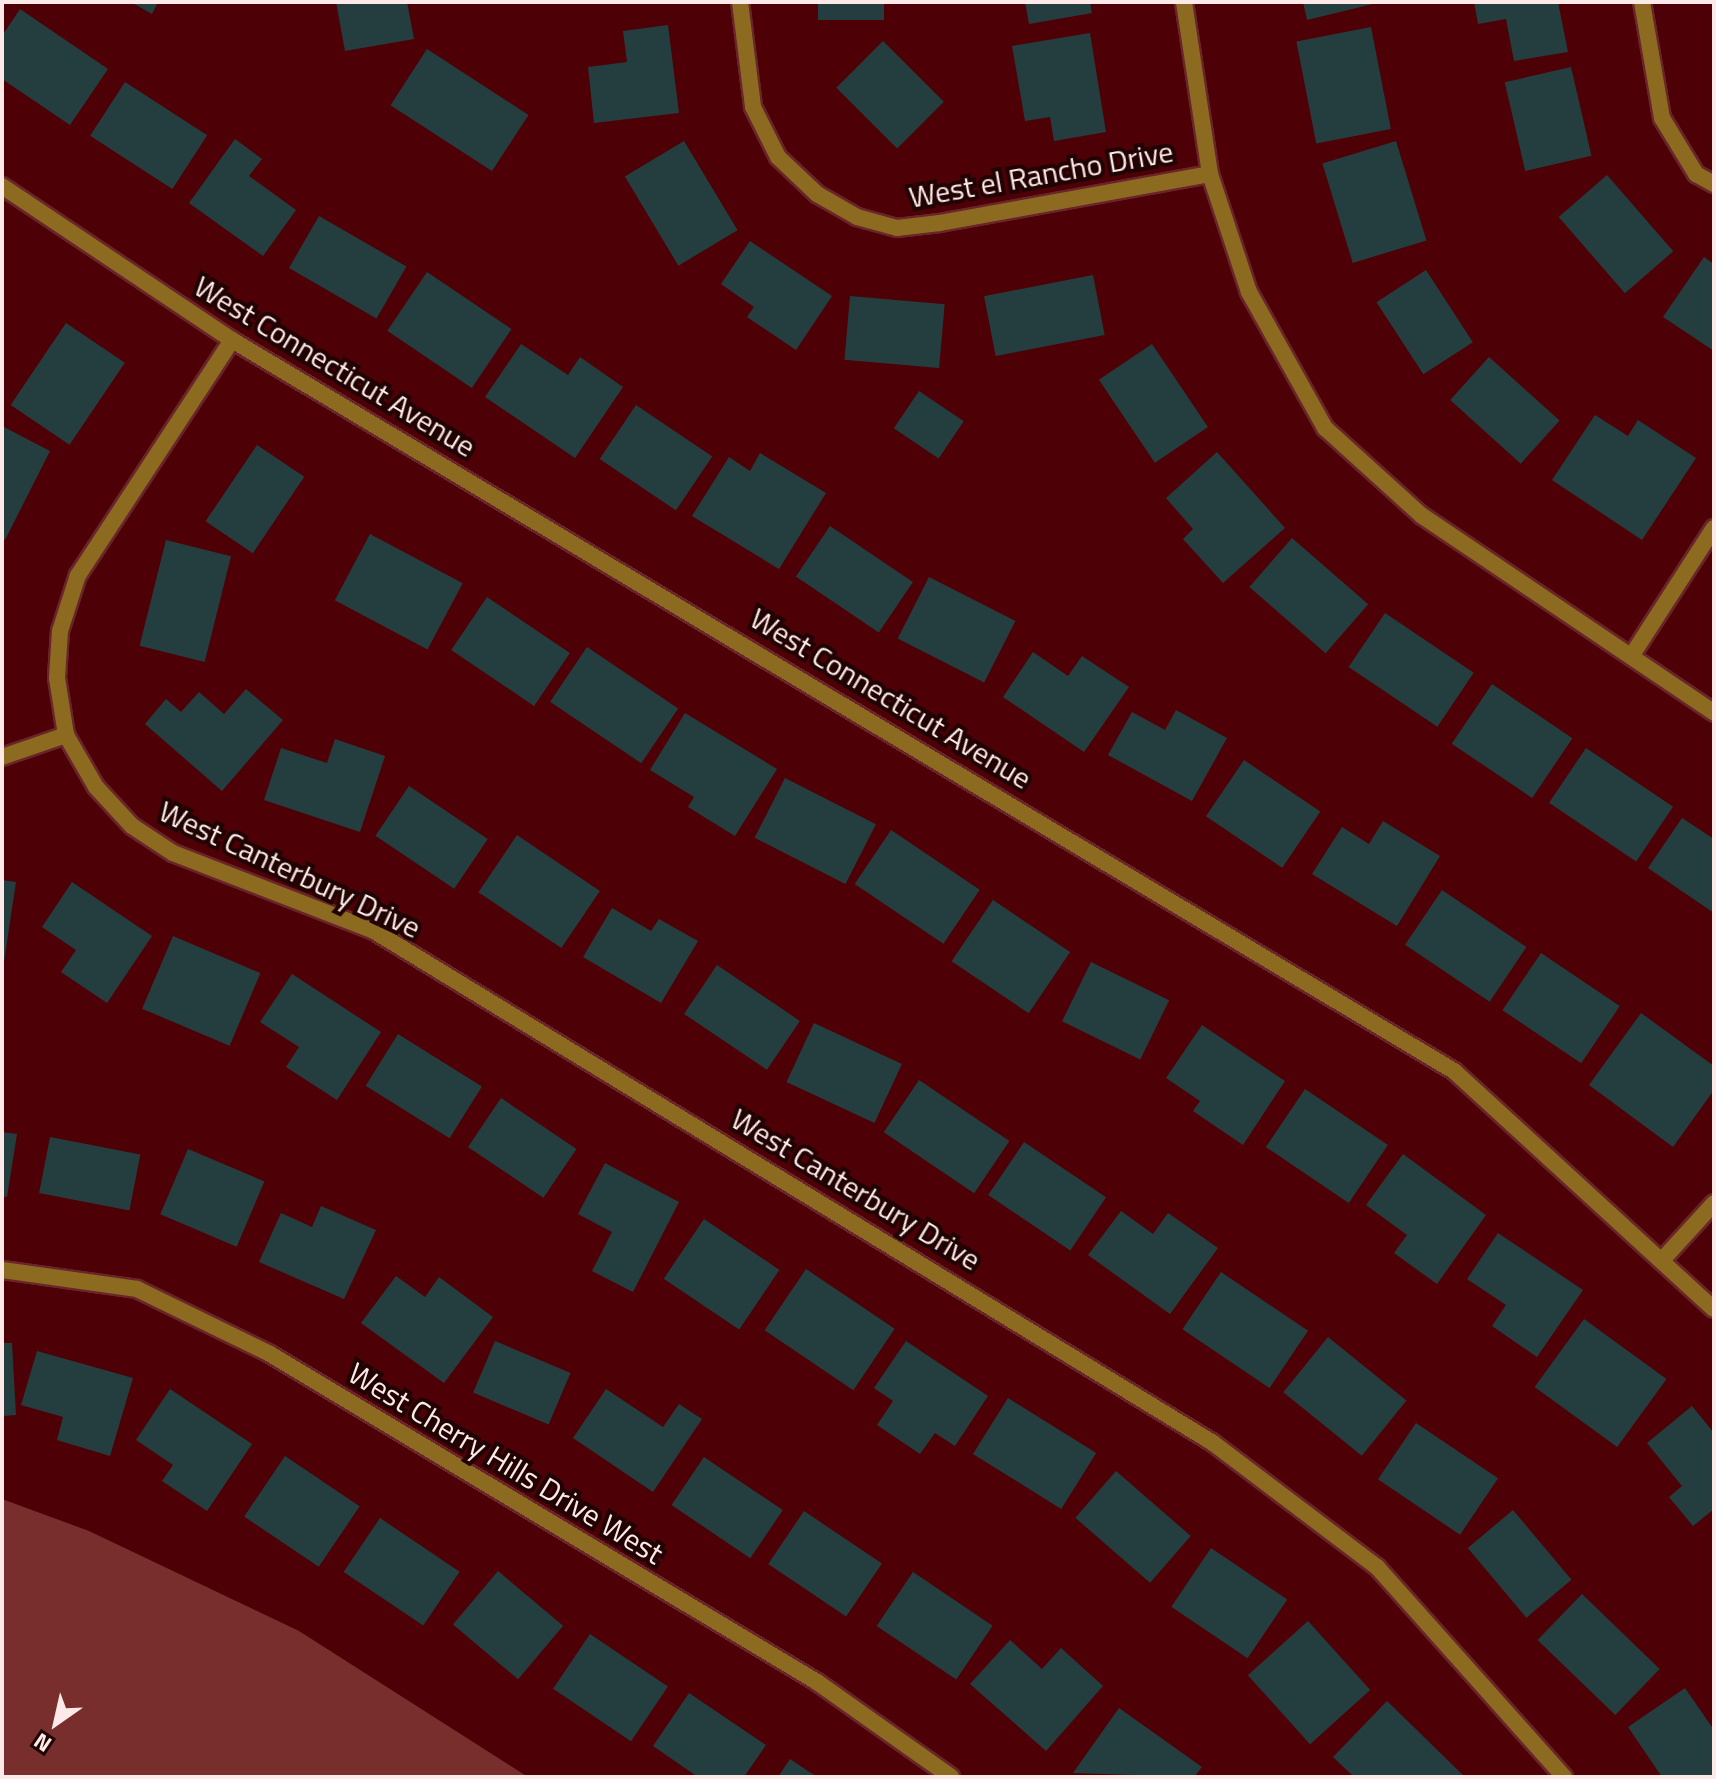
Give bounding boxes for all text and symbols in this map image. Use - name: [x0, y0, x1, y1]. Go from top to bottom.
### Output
- street label: West el Rancho Drive: [906, 133, 1176, 215]
- street label: West Connecticut Avenue: [188, 268, 482, 464]
- street label: West Connecticut Avenue: [744, 600, 1038, 796]
- street label: West Canterbury Drive: [154, 793, 426, 945]
- street label: West Canterbury Drive: [725, 1100, 987, 1278]
- street label: West Cherry Hills Drive West: [342, 1355, 670, 1571]
- north arrow: [16, 1683, 96, 1763]
- text: N: [27, 1725, 58, 1761]

